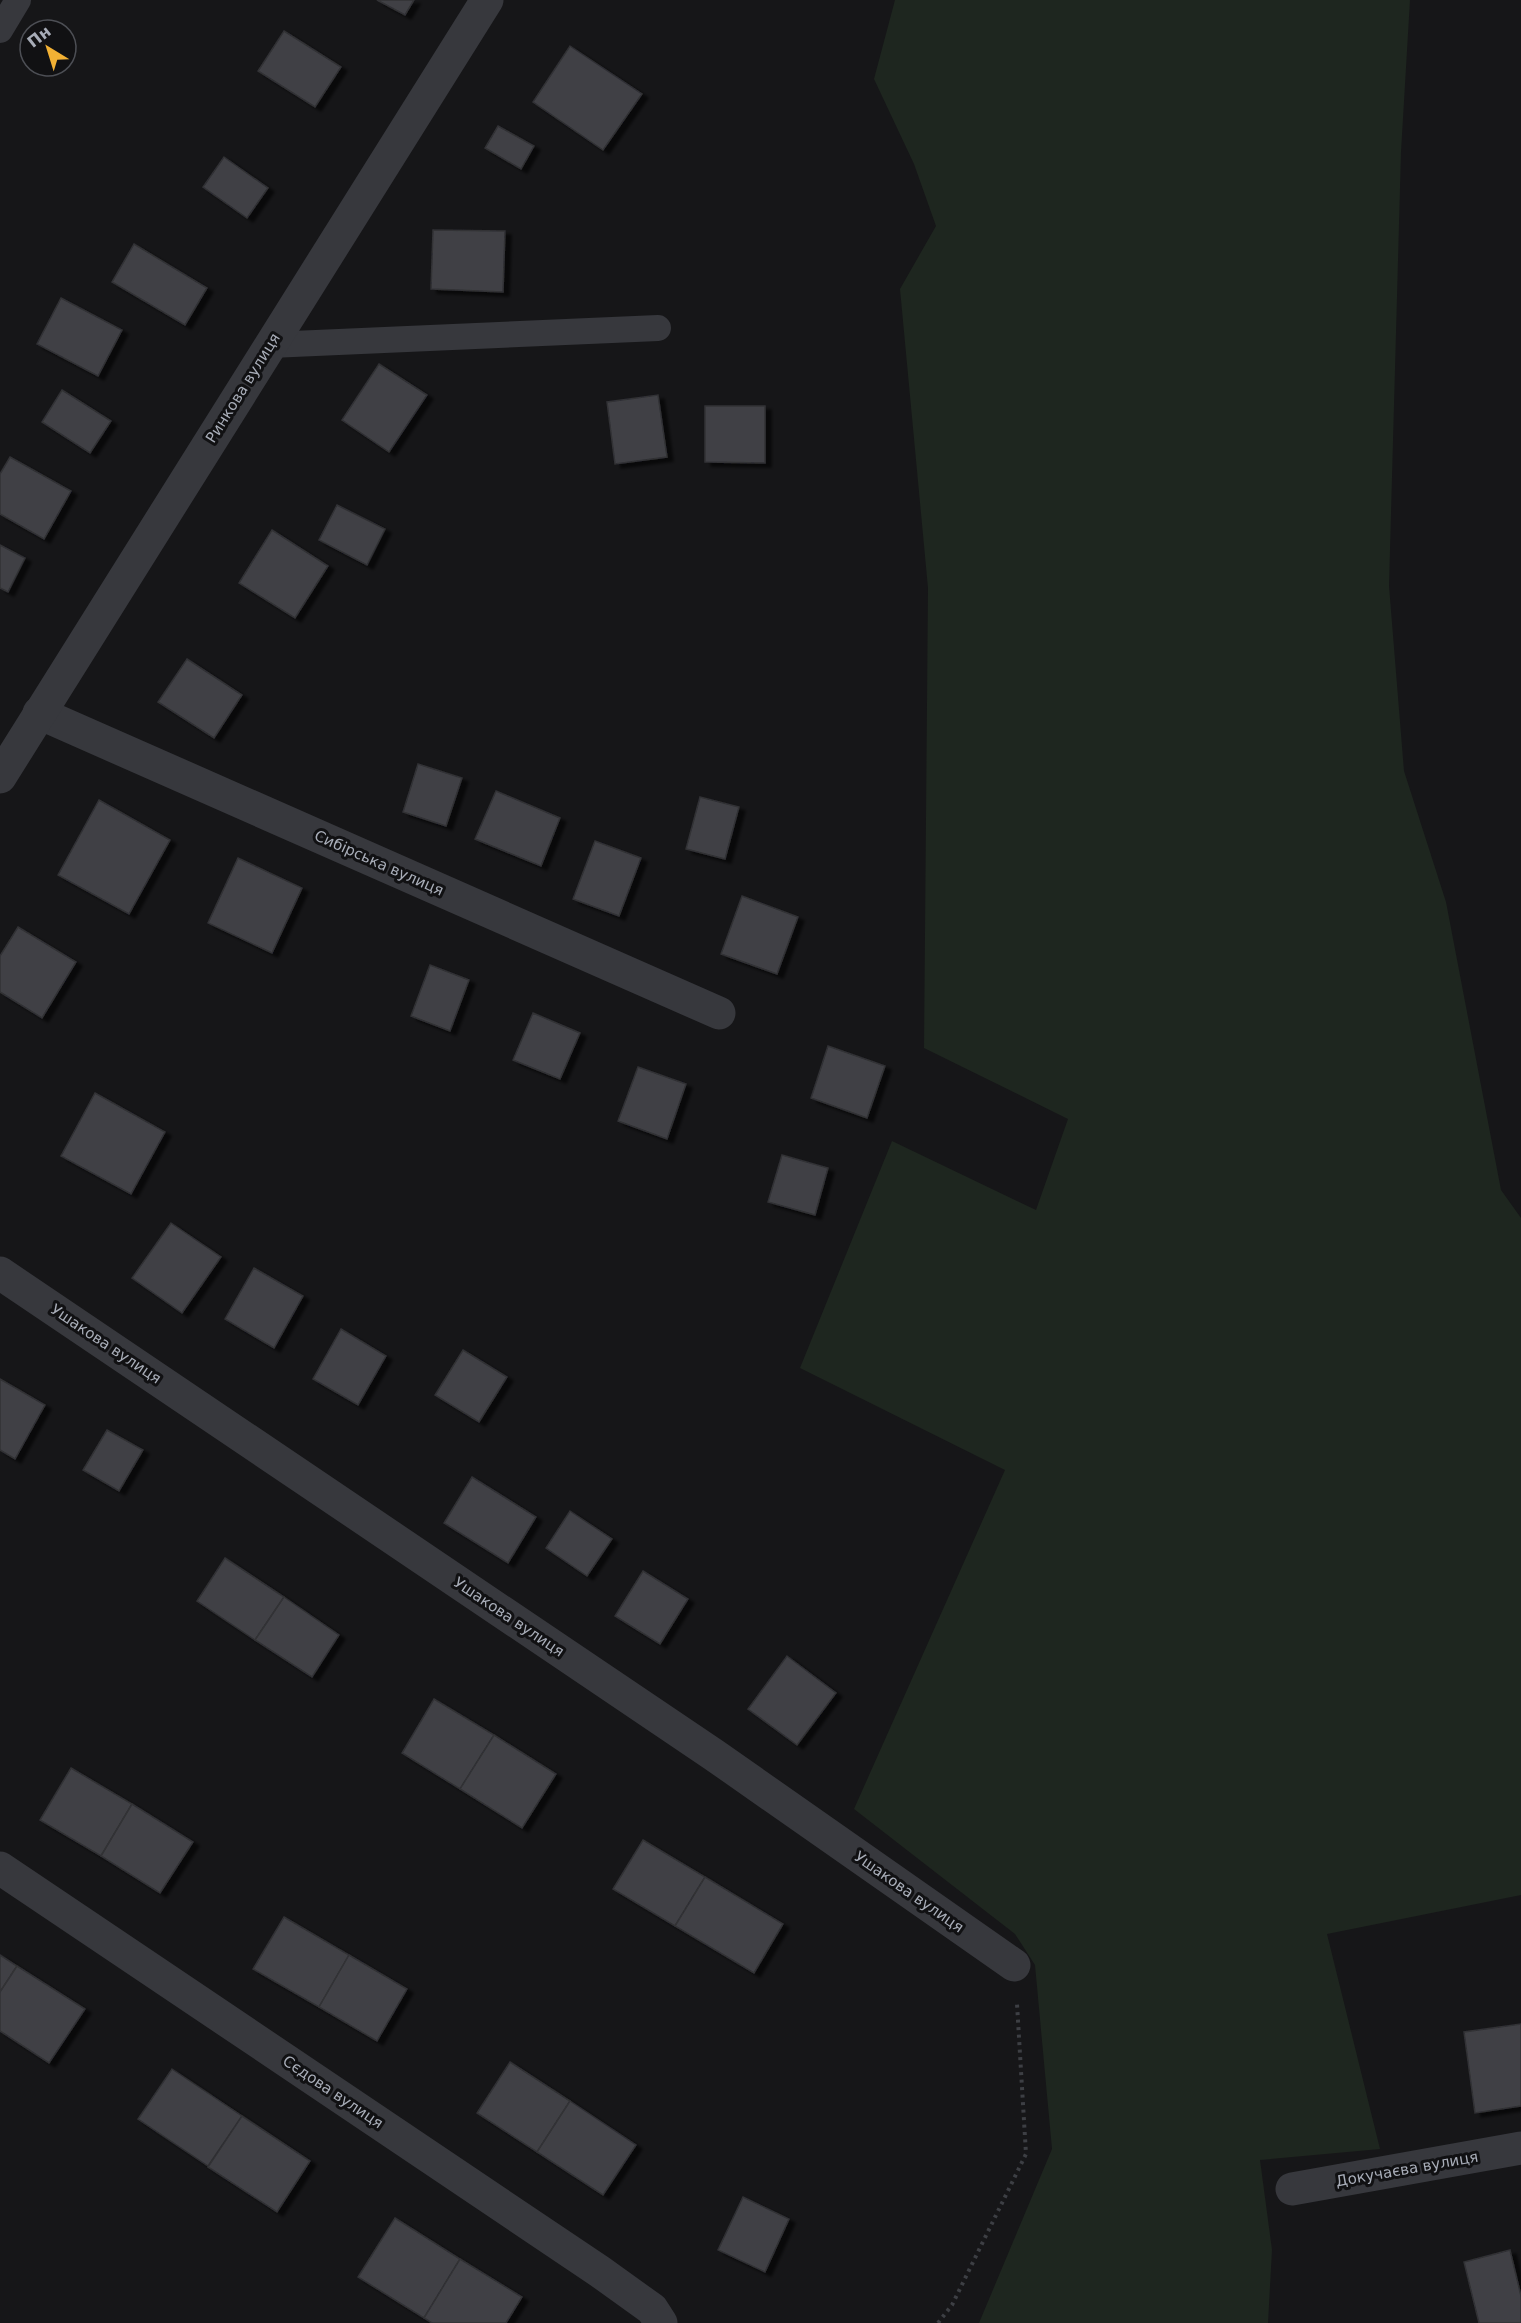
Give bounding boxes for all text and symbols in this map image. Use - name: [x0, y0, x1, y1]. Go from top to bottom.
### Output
- north arrow: [18, 18, 78, 78]
- text: Пн: [24, 22, 55, 52]
- street label: Ринкова вулиця: [202, 330, 284, 446]
- street label: Сибірська вулиця: [312, 826, 446, 900]
- street label: Ушакова вулиця: [47, 1300, 165, 1388]
- street label: Ушакова вулиця: [450, 1573, 568, 1661]
- street label: Ушакова вулиця: [851, 1848, 967, 1936]
- street label: Сєдова вулиця: [279, 2052, 387, 2132]
- street label: Докучаєва вулиця: [1334, 2148, 1480, 2190]

